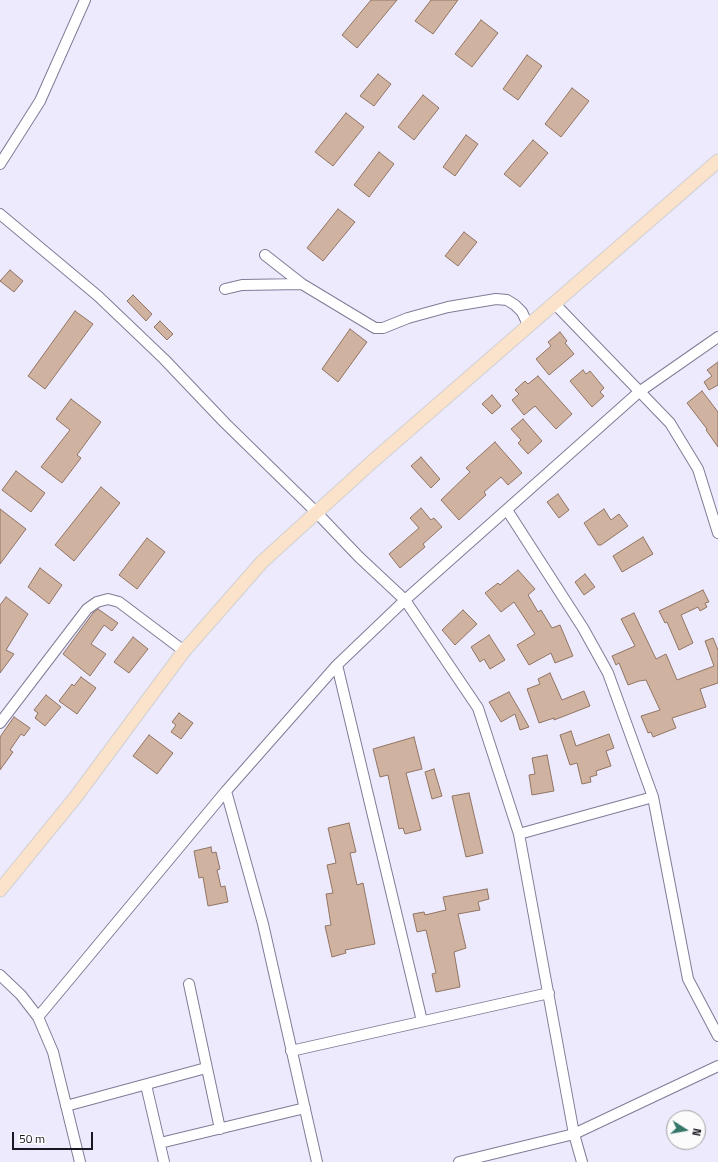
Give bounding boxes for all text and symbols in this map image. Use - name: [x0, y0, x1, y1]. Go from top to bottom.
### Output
- north arrow: [666, 1110, 706, 1150]
- scale bar: [14, 1124, 95, 1150]
- text: N: [688, 1127, 705, 1137]
- text: 50 m: [19, 1129, 45, 1148]

